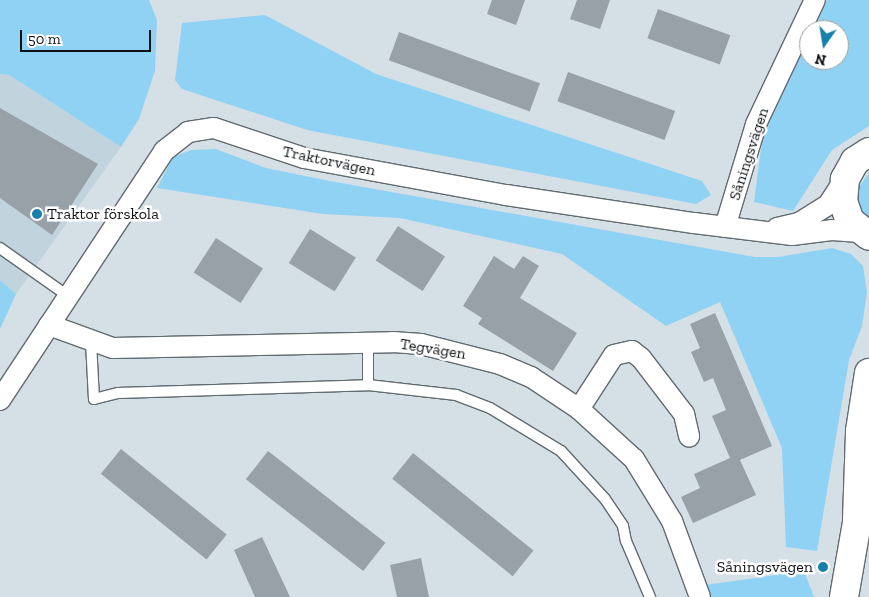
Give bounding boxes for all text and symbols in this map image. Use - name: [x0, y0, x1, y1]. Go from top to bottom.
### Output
- scale bar: [22, 20, 154, 52]
- north arrow: [799, 20, 849, 70]
- text: 50 m: [28, 30, 61, 48]
- text: N: [814, 50, 828, 69]
- street label: Såningsvägen: [725, 105, 773, 203]
- street label: Traktorvägen: [281, 142, 377, 180]
- place label: Traktor förskola: [47, 204, 159, 224]
- marker: Traktor förskola: [31, 208, 43, 220]
- street label: Tegvägen: [399, 334, 467, 364]
- place label: Såningsvägen: [717, 557, 813, 577]
- marker: Såningsvägen: [817, 561, 829, 573]

